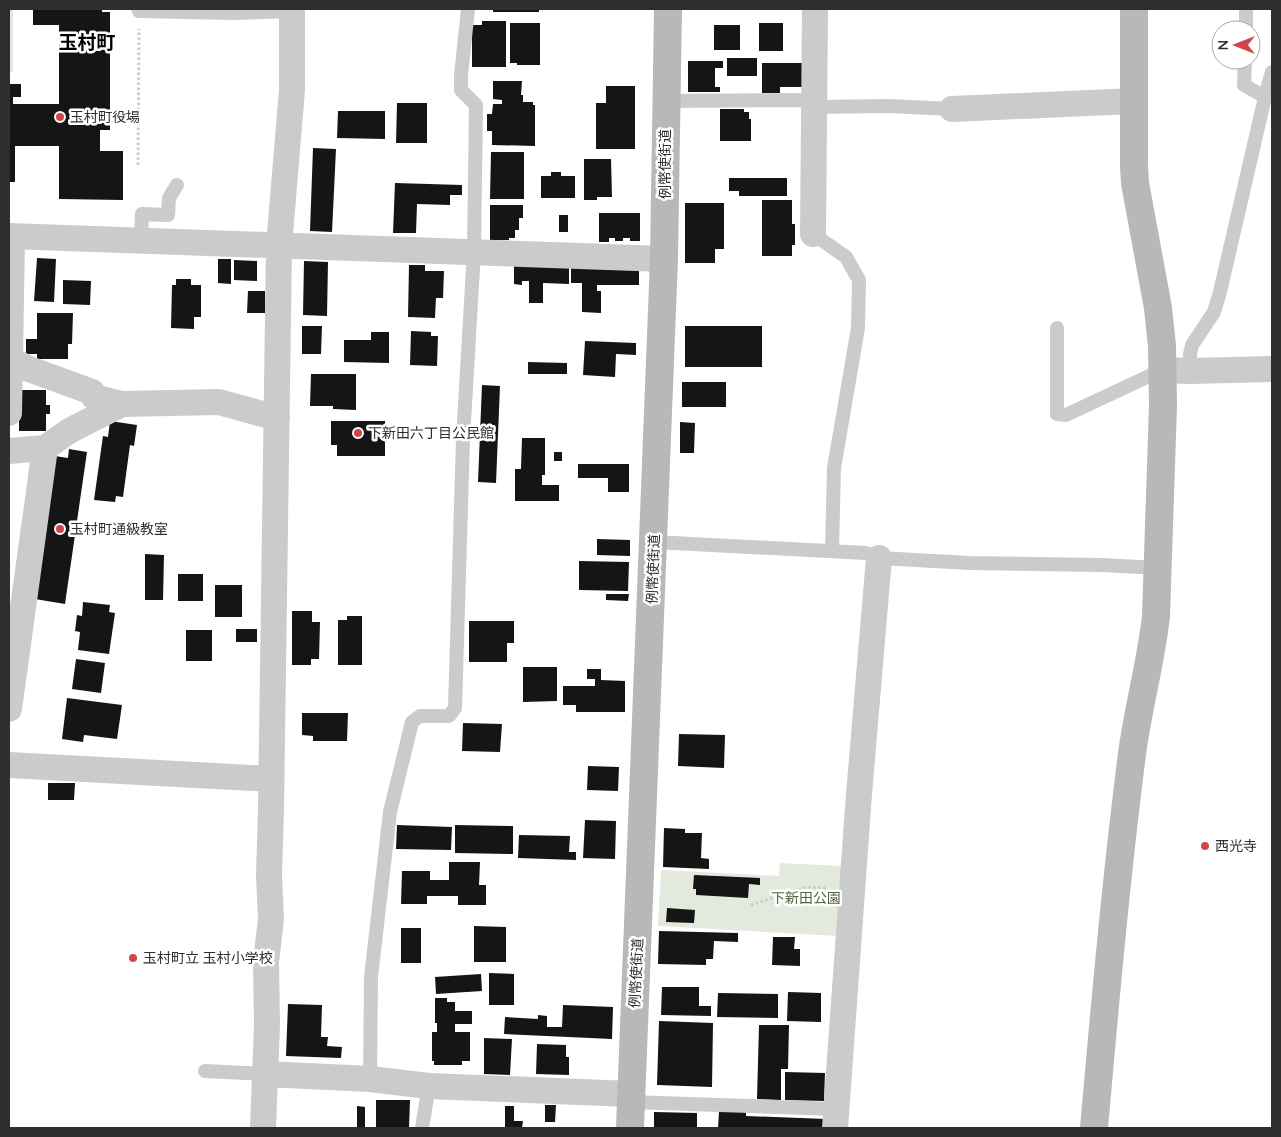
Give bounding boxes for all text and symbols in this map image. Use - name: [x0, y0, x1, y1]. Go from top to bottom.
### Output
- north arrow: [1211, 20, 1261, 70]
- district label: 玉村町: [58, 30, 116, 54]
- text: N: [1214, 40, 1232, 50]
- place label: 玉村町役場: [70, 108, 140, 126]
- marker: 玉村町役場: [54, 111, 66, 123]
- street label: 例幣使街道: [656, 129, 674, 199]
- place label: 下新田六丁目公民館: [368, 424, 494, 442]
- marker: 下新田六丁目公民館: [352, 427, 364, 439]
- place label: 玉村町通級教室: [70, 520, 168, 538]
- marker: 玉村町通級教室: [54, 523, 66, 535]
- street label: 例幣使街道: [643, 534, 663, 604]
- place label: 西光寺: [1215, 837, 1257, 855]
- marker: 西光寺: [1199, 840, 1211, 852]
- park label: 下新田公園: [771, 889, 841, 907]
- street label: 例幣使街道: [625, 938, 647, 1008]
- place label: 玉村町立 玉村小学校: [143, 949, 273, 967]
- marker: 玉村町立 玉村小学校: [127, 952, 139, 964]

